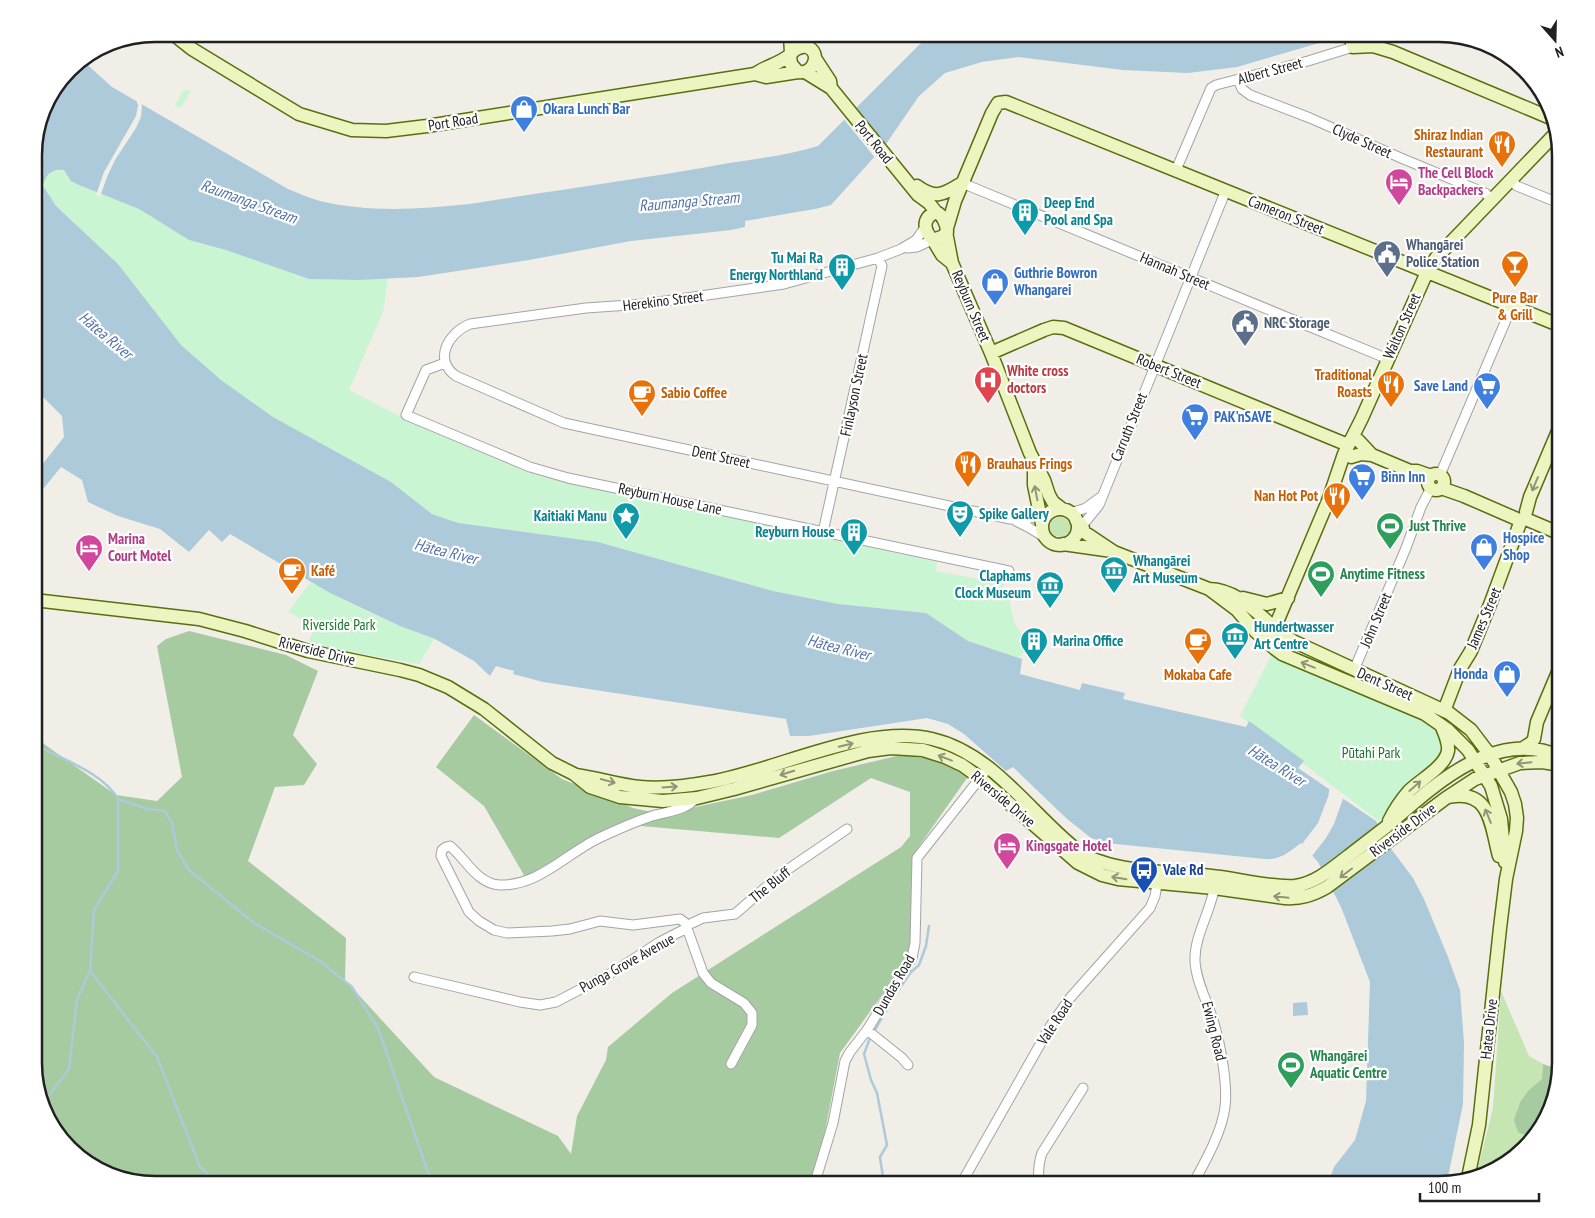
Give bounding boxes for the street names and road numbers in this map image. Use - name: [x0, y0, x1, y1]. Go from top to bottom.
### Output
- street label: Albert Street: [1235, 53, 1304, 88]
- street label: Port Road: [427, 108, 479, 135]
- street label: Port Road: [851, 116, 898, 167]
- street label: Clyde Street: [1330, 119, 1395, 162]
- street label: Cameron Street: [1246, 191, 1327, 238]
- street label: Hannah Street: [1137, 247, 1213, 294]
- street label: Reyburn Street: [948, 267, 995, 345]
- street label: Herekino Street: [622, 286, 704, 315]
- street label: Walton Street: [1379, 290, 1425, 362]
- street label: Robert Street: [1134, 349, 1205, 392]
- street label: Finlayson Street: [836, 352, 871, 438]
- street label: Carruth Street: [1106, 390, 1151, 464]
- street label: Dent Street: [690, 441, 752, 472]
- street label: Reyburn House Lane: [617, 478, 724, 519]
- street label: James Street: [1462, 584, 1505, 652]
- street label: John Street: [1355, 590, 1396, 651]
- street label: Riverside Drive: [277, 632, 357, 669]
- street label: Dent Street: [1354, 663, 1416, 704]
- street label: Riverside Drive: [967, 766, 1039, 831]
- street label: Riverside Drive: [1366, 799, 1440, 861]
- street label: The Bluff: [745, 862, 795, 907]
- street label: Punga Grove Avenue: [576, 929, 678, 996]
- street label: Dundas Road: [869, 951, 919, 1019]
- street label: Vale Road: [1032, 995, 1076, 1049]
- street label: Hatea Drive: [1476, 998, 1501, 1060]
- street label: Ewing Road: [1198, 999, 1231, 1062]

